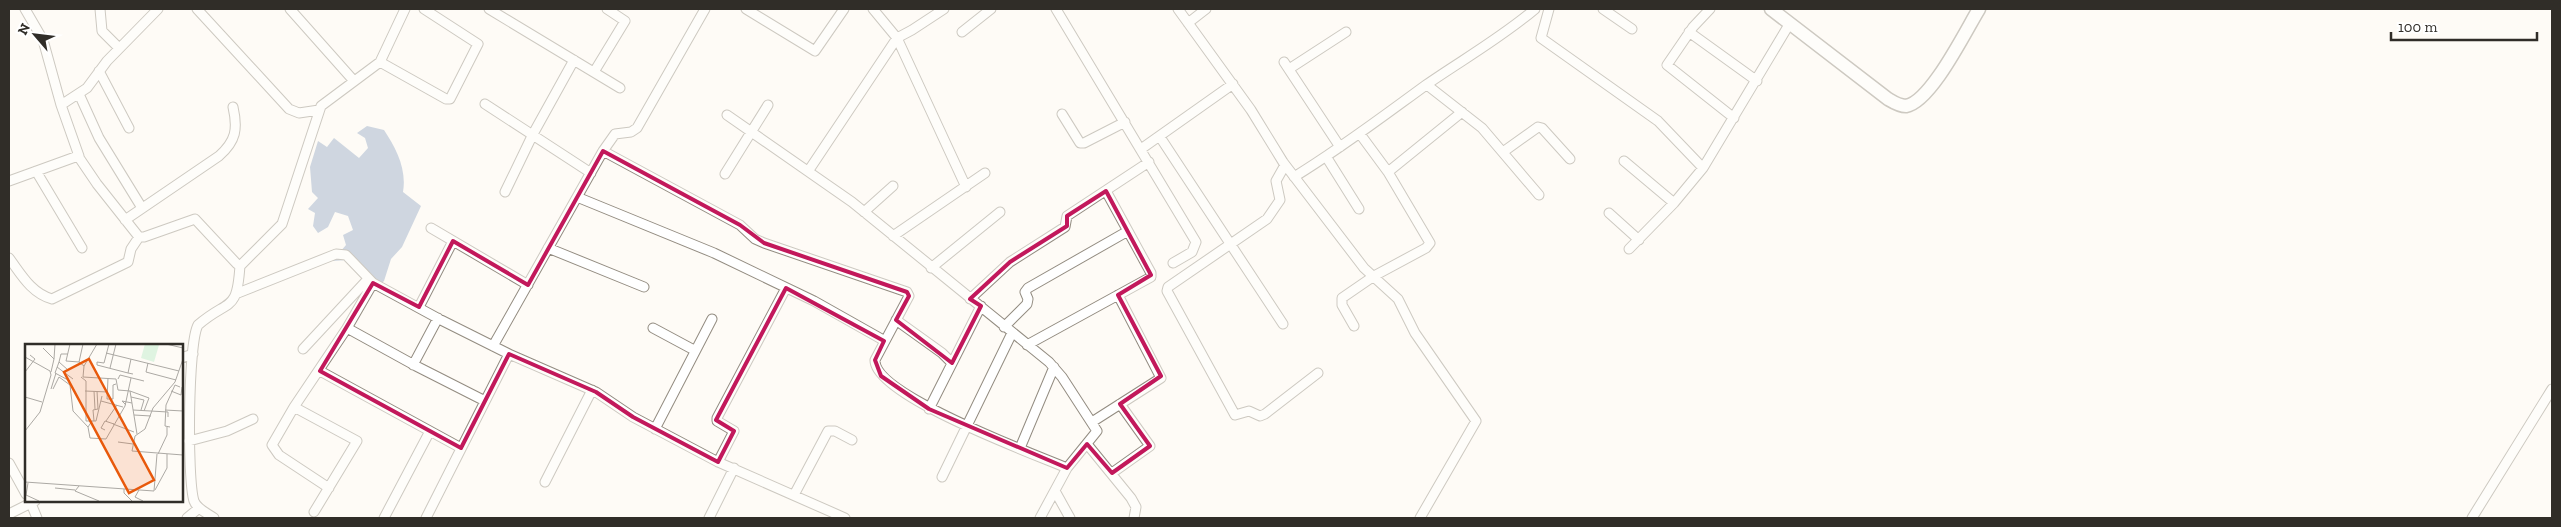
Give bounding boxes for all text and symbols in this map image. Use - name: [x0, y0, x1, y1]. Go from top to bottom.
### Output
- north arrow: [10, 10, 60, 60]
- scale bar: [2391, 10, 2537, 42]
- text: 100 m: [2398, 18, 2437, 36]
- text: N: [14, 20, 34, 38]
- inset map: [25, 344, 182, 502]

